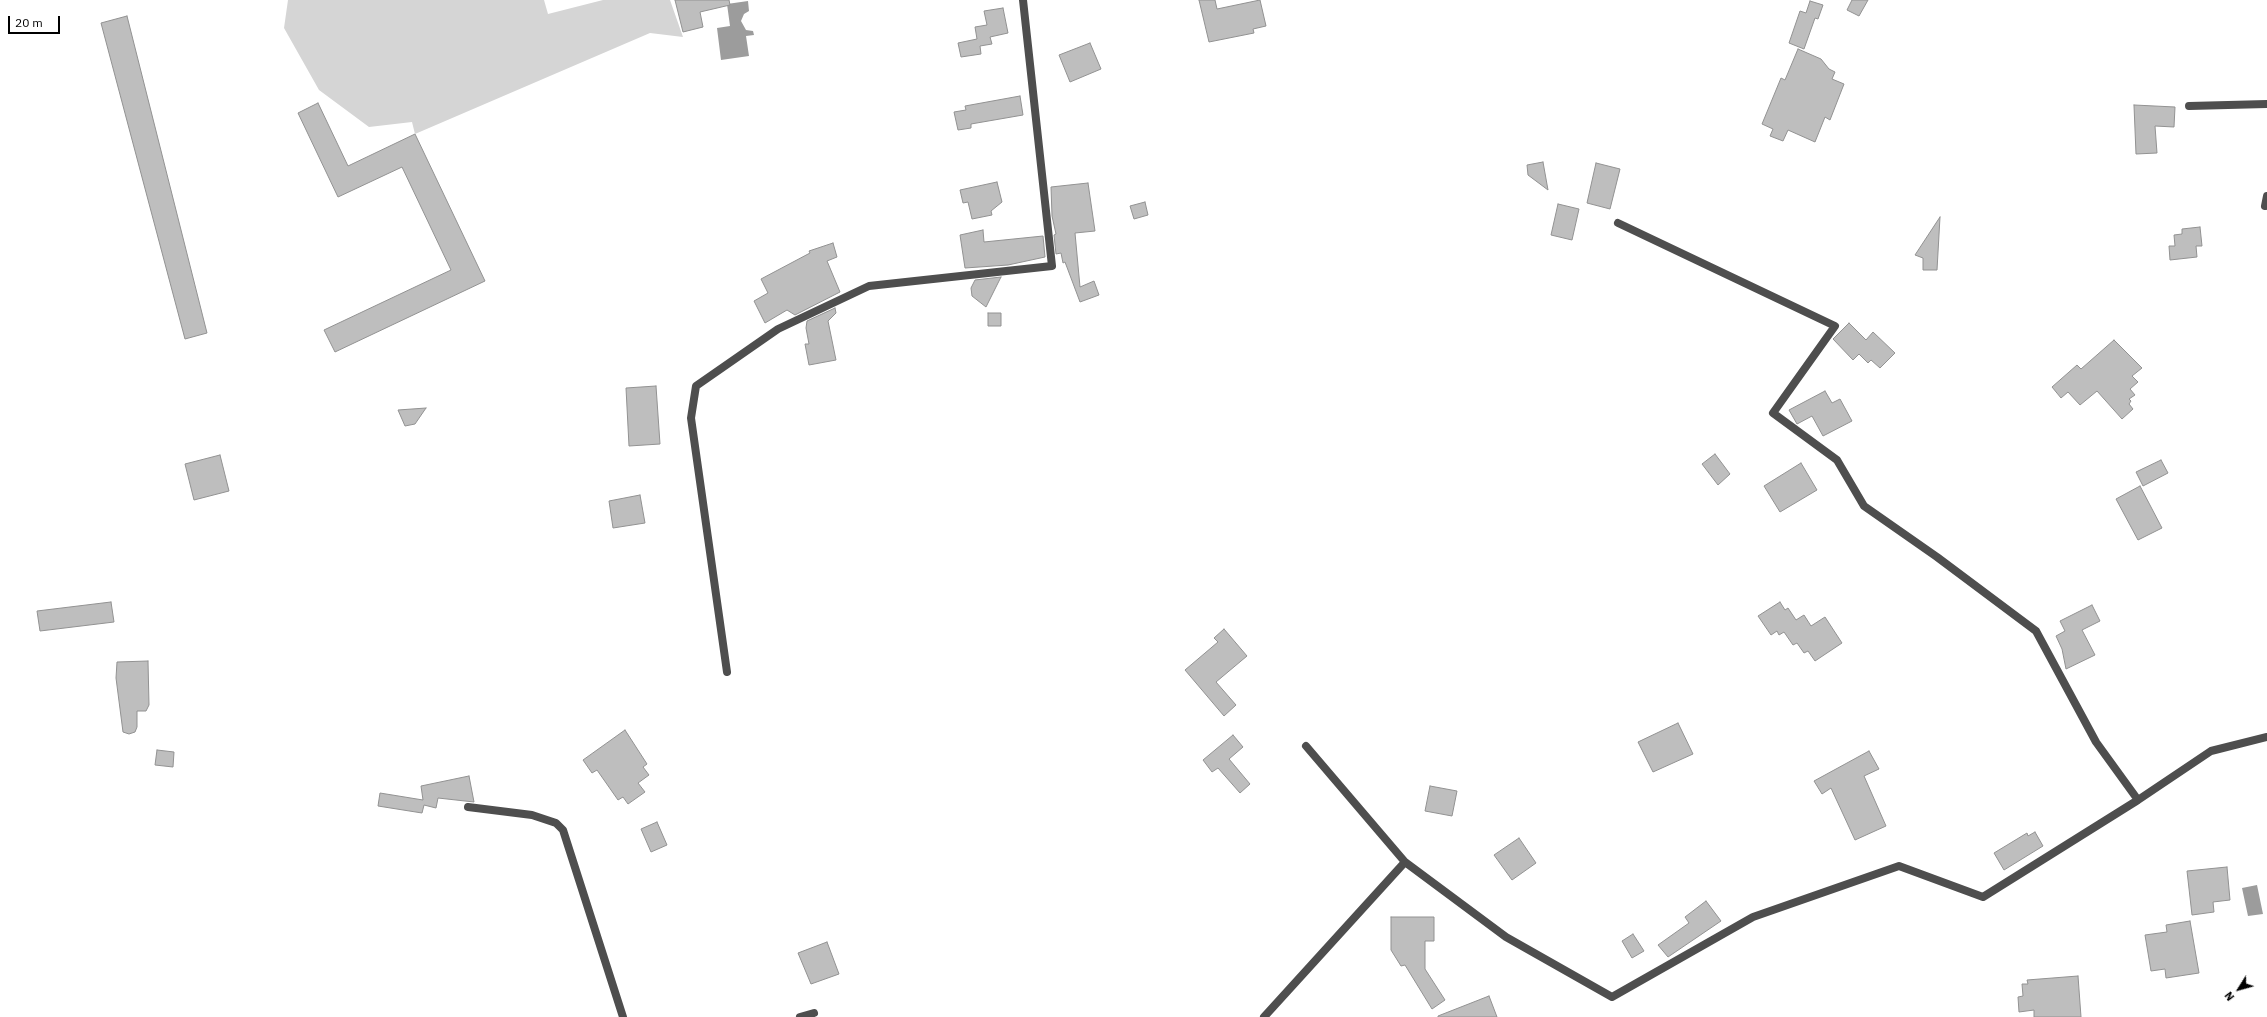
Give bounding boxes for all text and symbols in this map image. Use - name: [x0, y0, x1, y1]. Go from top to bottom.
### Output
- scale bar: [10, 8, 62, 34]
- text: 20 m: [15, 15, 43, 30]
- north arrow: [2219, 969, 2259, 1009]
- text: N: [2221, 989, 2237, 1004]

